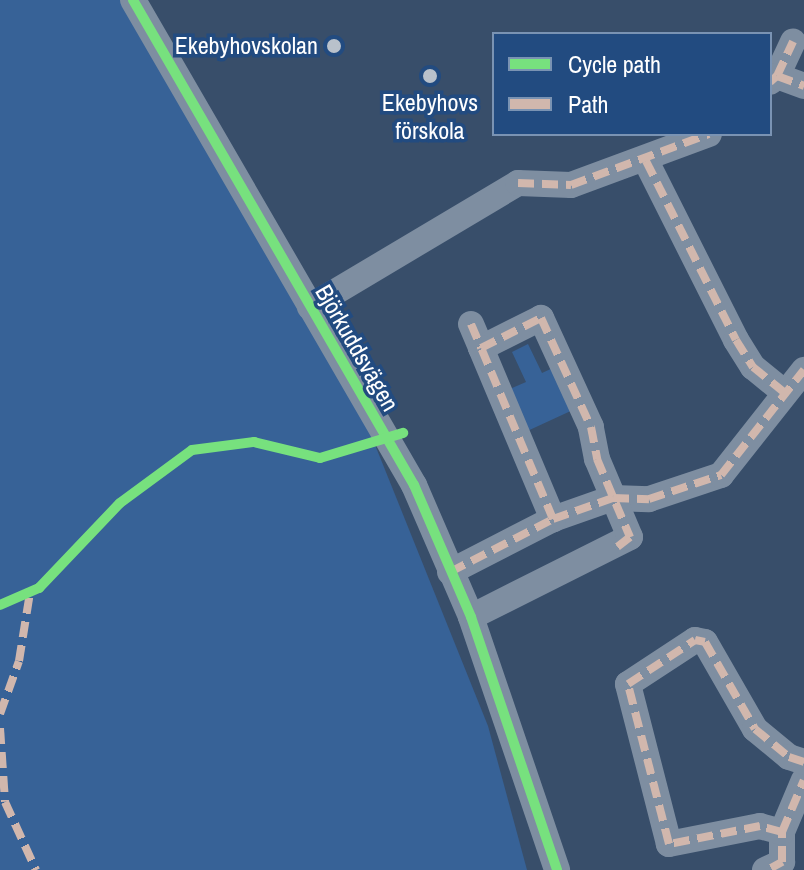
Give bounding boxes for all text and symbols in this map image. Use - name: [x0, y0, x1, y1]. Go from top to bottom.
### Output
- place label: Ekebyhovskolan: [175, 32, 318, 60]
- legend: [492, 32, 772, 136]
- marker: Ekebyhovskolan: [325, 37, 343, 55]
- text: Cycle path: [568, 48, 661, 80]
- marker: Ekebyhovs förskola: [421, 67, 439, 85]
- text: Path: [568, 88, 609, 120]
- place label: Ekebyhovs förskola: [382, 89, 478, 145]
- street label: Björkuddsvägen: [309, 280, 405, 416]

